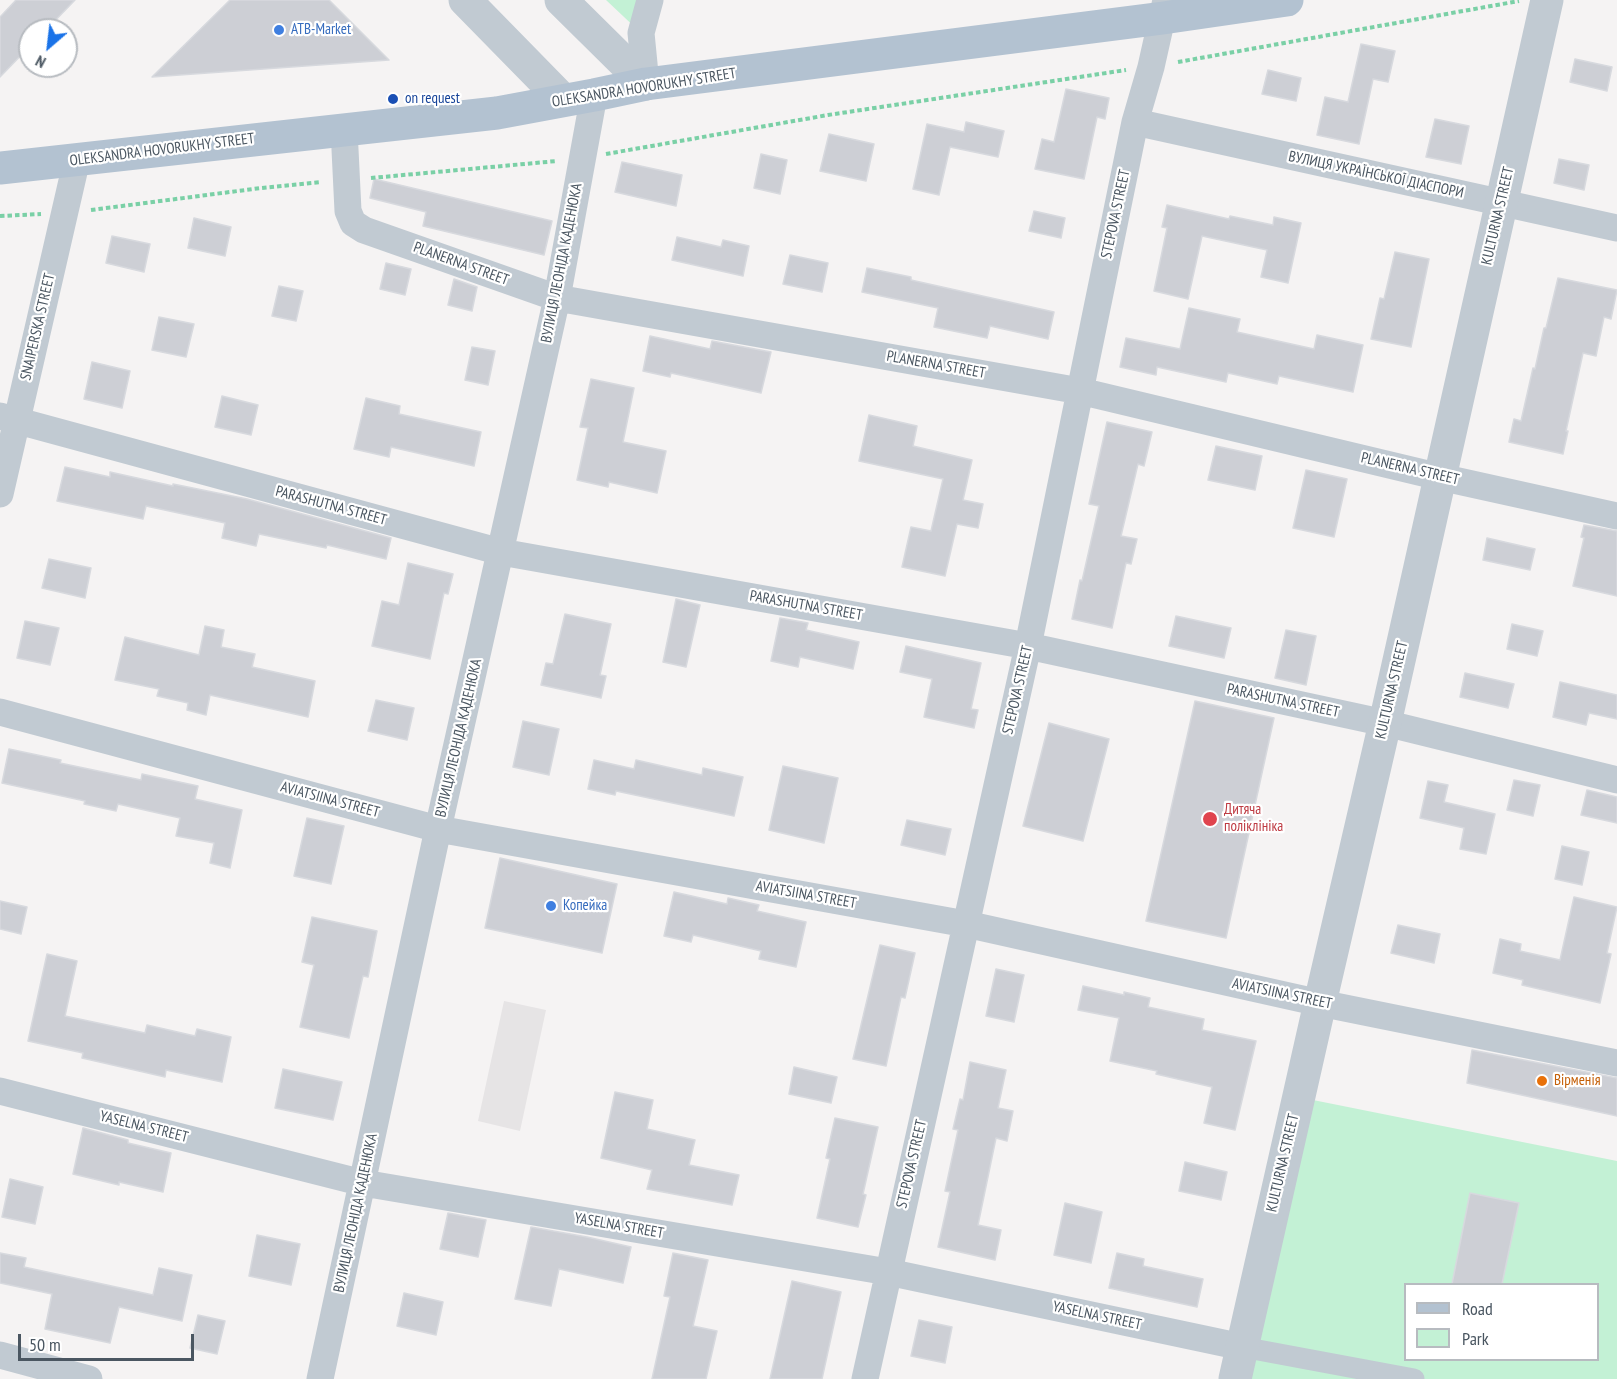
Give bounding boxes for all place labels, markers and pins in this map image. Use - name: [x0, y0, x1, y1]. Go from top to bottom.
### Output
- place label: ATB-Market: [291, 21, 351, 39]
- marker: ATB-Market: [272, 23, 286, 37]
- place label: on request: [405, 90, 460, 108]
- marker: on request: [386, 92, 400, 106]
- place label: Дитяча поліклініка: [1224, 801, 1283, 836]
- marker: Дитяча поліклініка: [1201, 810, 1219, 828]
- place label: Копейка: [563, 897, 607, 915]
- marker: Копейка: [544, 899, 558, 913]
- place label: Вірменія: [1554, 1072, 1600, 1090]
- marker: Вірменія: [1535, 1074, 1549, 1088]

